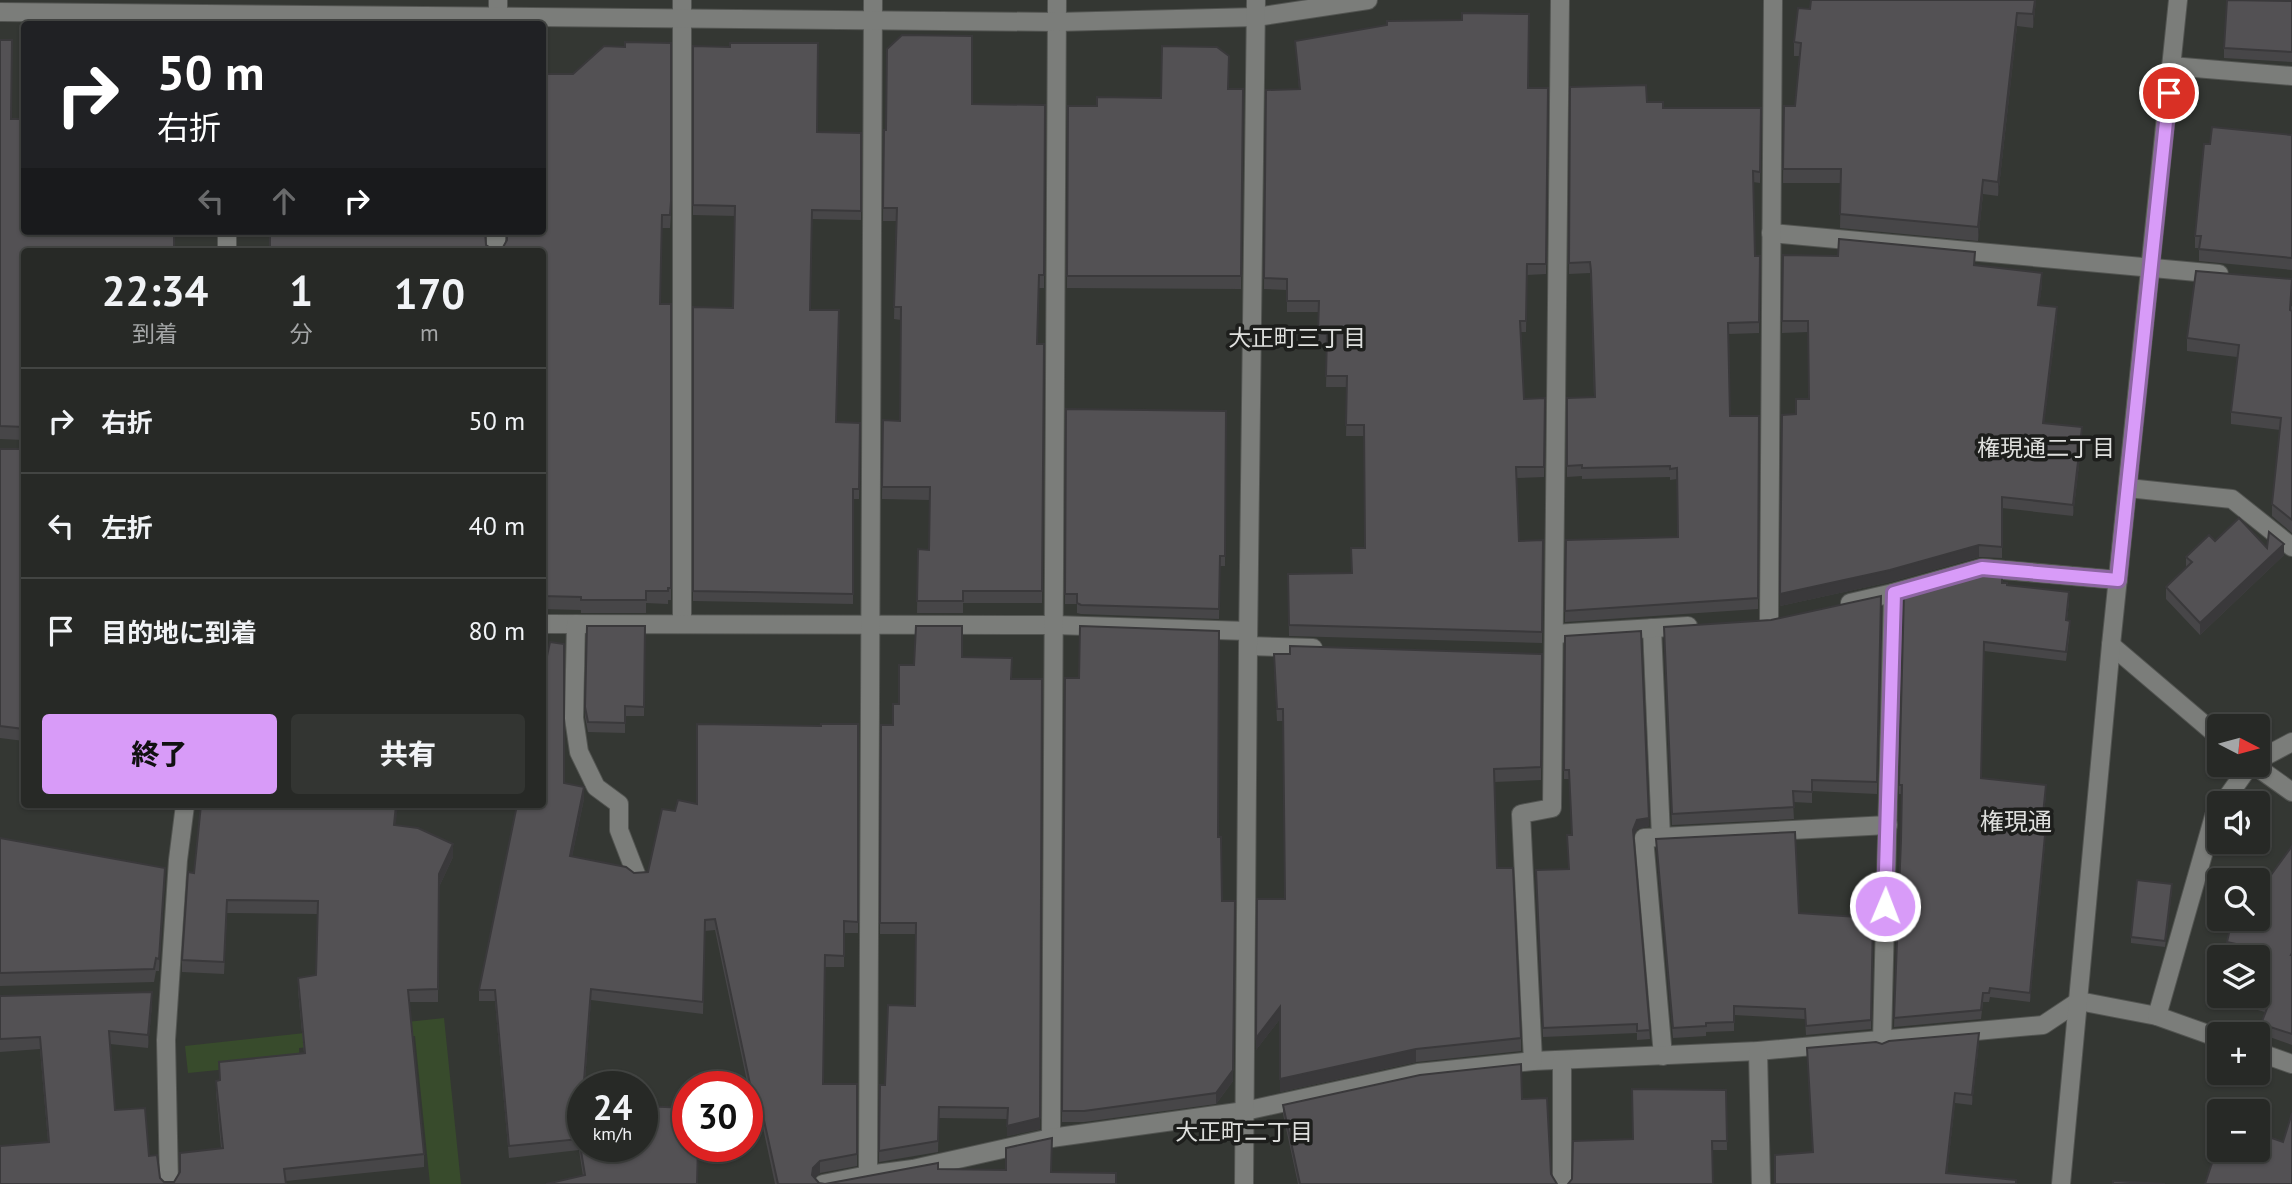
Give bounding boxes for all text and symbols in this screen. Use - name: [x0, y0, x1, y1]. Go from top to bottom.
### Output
- text: 50 m: [157, 40, 264, 104]
- icon: right: [42, 49, 133, 140]
- pin: [2139, 63, 2199, 123]
- icon: arrive: [2150, 74, 2188, 112]
- text: 右折: [157, 106, 221, 148]
- icon: left: [192, 182, 230, 220]
- icon: ahead: [265, 182, 303, 220]
- icon: right: [338, 182, 376, 220]
- text: 22:34: [102, 263, 208, 318]
- text: 1: [289, 263, 313, 318]
- text: 170: [394, 266, 465, 321]
- text: m: [420, 318, 439, 347]
- text: 到着: [132, 319, 178, 348]
- text: 分: [290, 319, 313, 348]
- district label: 大正町三丁目: [1228, 323, 1366, 352]
- icon: right: [42, 402, 80, 440]
- text: 50 m: [469, 404, 525, 437]
- text: 右折: [101, 406, 153, 439]
- district label: 権現通二丁目: [1977, 433, 2115, 462]
- icon: left: [42, 507, 80, 545]
- text: 40 m: [469, 509, 525, 542]
- text: 左折: [101, 511, 153, 544]
- icon: arrive: [42, 612, 80, 650]
- text: 80 m: [469, 614, 525, 647]
- text: 目的地に到着: [101, 616, 257, 649]
- button: 終了: [42, 714, 277, 794]
- button: 共有: [291, 714, 525, 794]
- north arrow: [2207, 714, 2270, 777]
- map controls: [2207, 714, 2270, 1162]
- button: sound: [2207, 791, 2270, 854]
- district label: 権現通: [1980, 806, 2052, 837]
- button: search: [2207, 868, 2270, 931]
- position arrow: [1848, 869, 1922, 943]
- button: layers: [2207, 945, 2270, 1008]
- button: +: [2207, 1022, 2270, 1085]
- speed limit sign: 30: [672, 1071, 763, 1162]
- text: 24: [593, 1084, 632, 1130]
- button: −: [2207, 1099, 2270, 1162]
- district label: 大正町二丁目: [1175, 1117, 1313, 1146]
- text: km/h: [593, 1122, 632, 1145]

